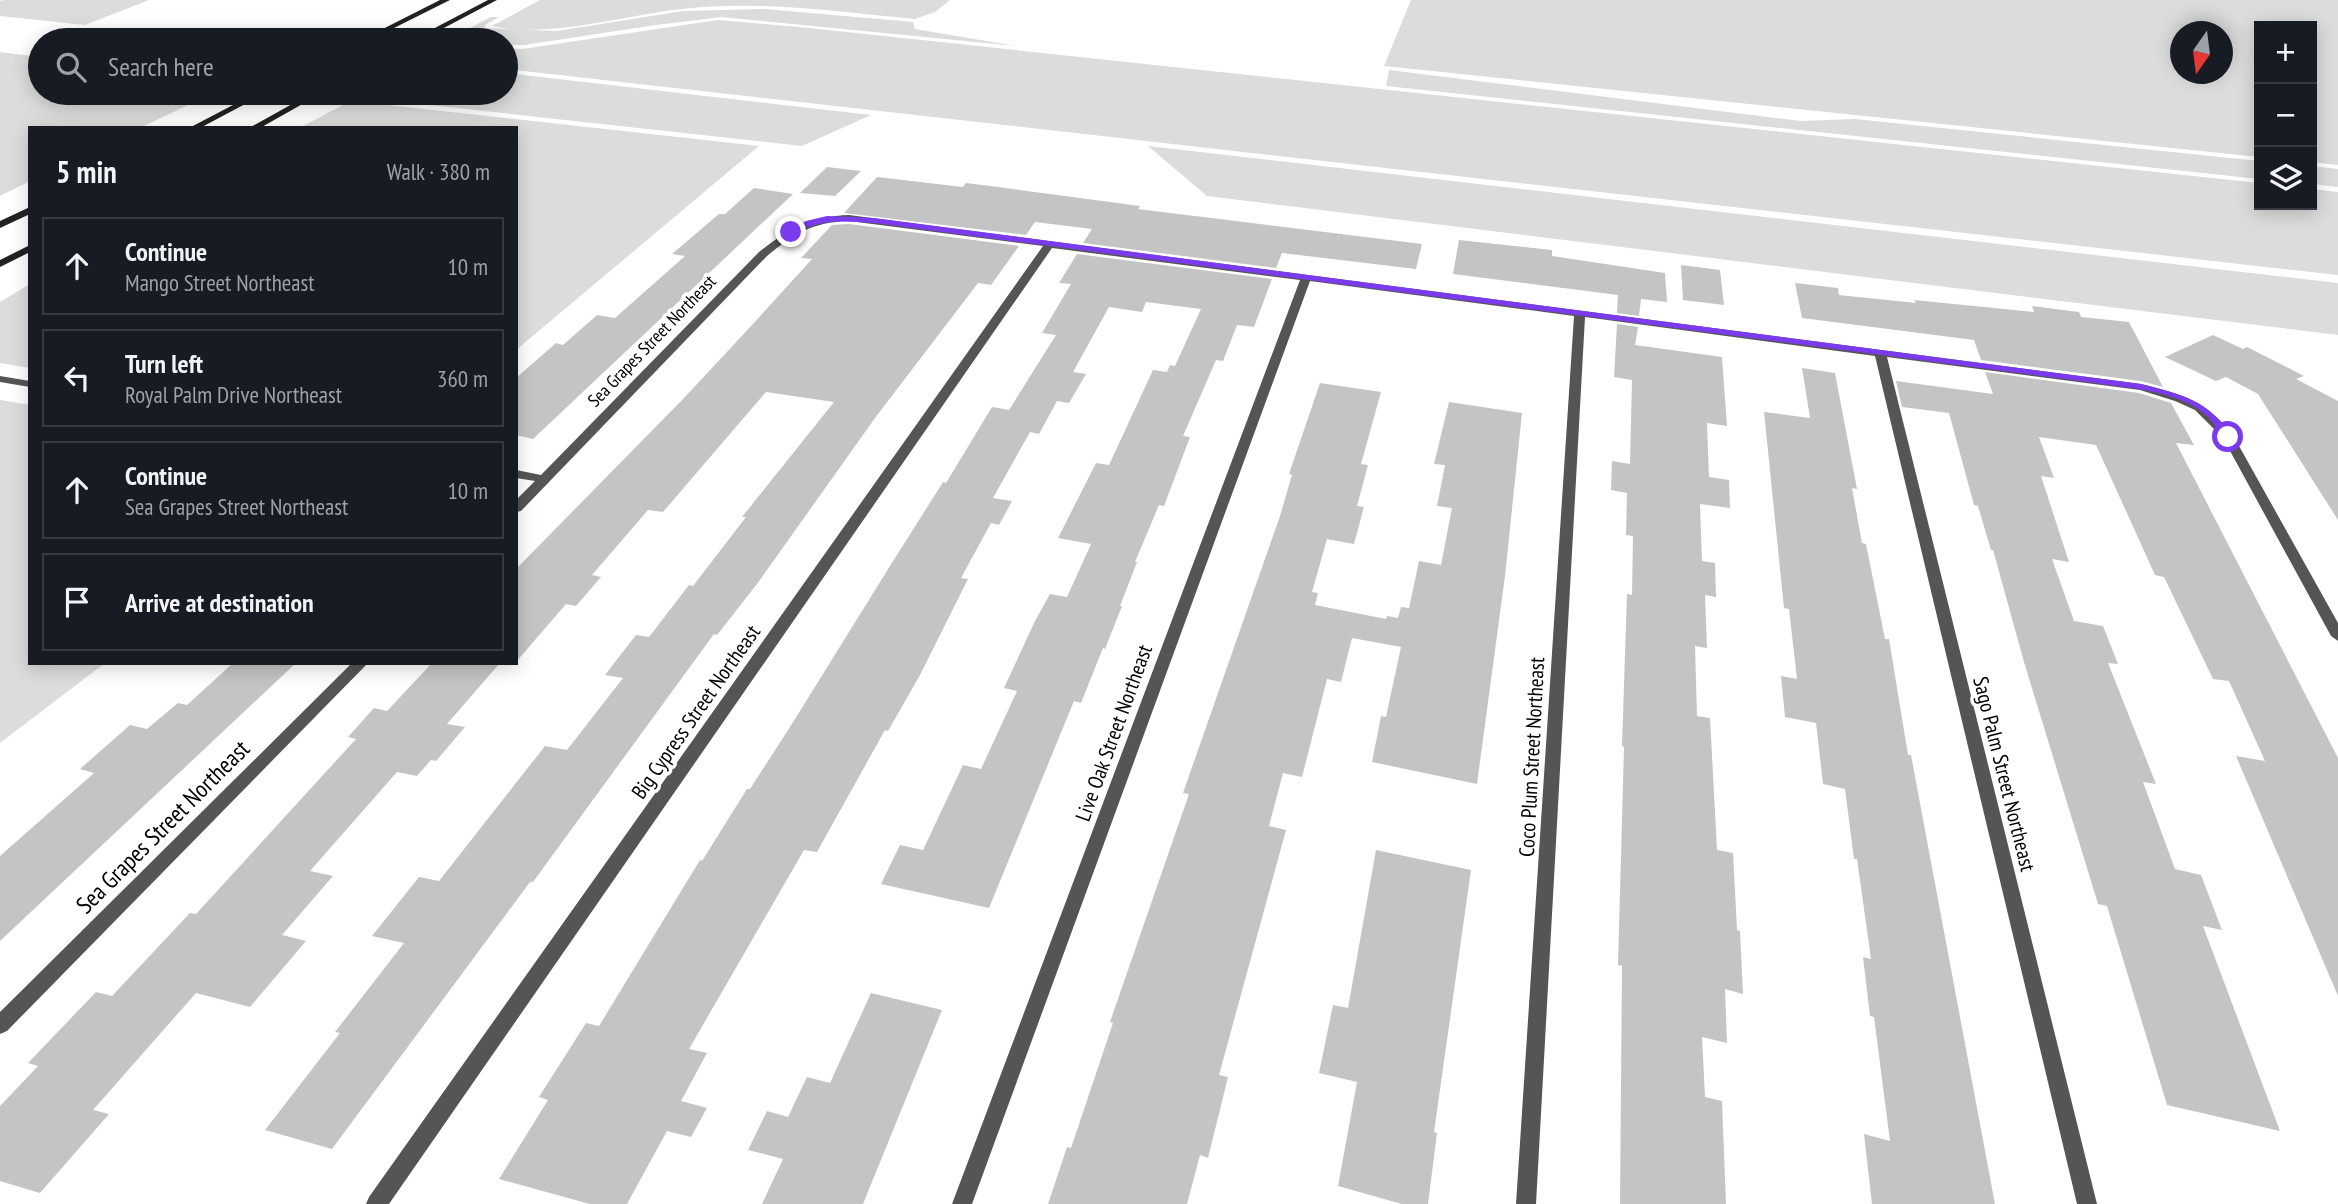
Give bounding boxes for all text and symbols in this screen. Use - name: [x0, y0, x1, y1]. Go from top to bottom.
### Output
- north arrow: [2170, 21, 2233, 84]
- map controls: [2254, 21, 2317, 210]
- button: +: [2254, 21, 2317, 84]
- search box: [28, 28, 518, 105]
- icon: search: [52, 48, 90, 86]
- text: Search here: [108, 50, 214, 83]
- button: −: [2254, 84, 2317, 147]
- button: layers: [2254, 147, 2317, 210]
- text: 5 min: [56, 152, 117, 191]
- text: Walk · 380 m: [387, 157, 490, 186]
- route end: [775, 216, 806, 247]
- text: Continue: [125, 235, 207, 268]
- icon: ahead: [58, 247, 96, 285]
- text: 10 m: [447, 252, 488, 281]
- text: Mango Street Northeast: [125, 268, 315, 297]
- street label: Sea Grapes Street Northeast: [583, 270, 721, 411]
- text: Turn left: [125, 347, 203, 380]
- icon: left: [58, 359, 96, 397]
- text: 360 m: [437, 364, 488, 393]
- text: Royal Palm Drive Northeast: [125, 380, 342, 409]
- route start: [2212, 421, 2243, 452]
- text: Continue: [125, 459, 207, 492]
- icon: ahead: [58, 471, 96, 509]
- text: 10 m: [447, 476, 488, 505]
- text: Sea Grapes Street Northeast: [125, 492, 348, 521]
- icon: arrive: [58, 583, 96, 621]
- text: Arrive at destination: [125, 586, 314, 619]
- street label: Big Cypress Street Northeast: [625, 619, 766, 804]
- street label: Live Oak Street Northeast: [1069, 641, 1158, 825]
- street label: Coco Plum Street Northeast: [1513, 656, 1550, 857]
- street label: Sago Palm Street Northeast: [1967, 674, 2042, 874]
- street label: Sea Grapes Street Northeast: [69, 733, 256, 920]

